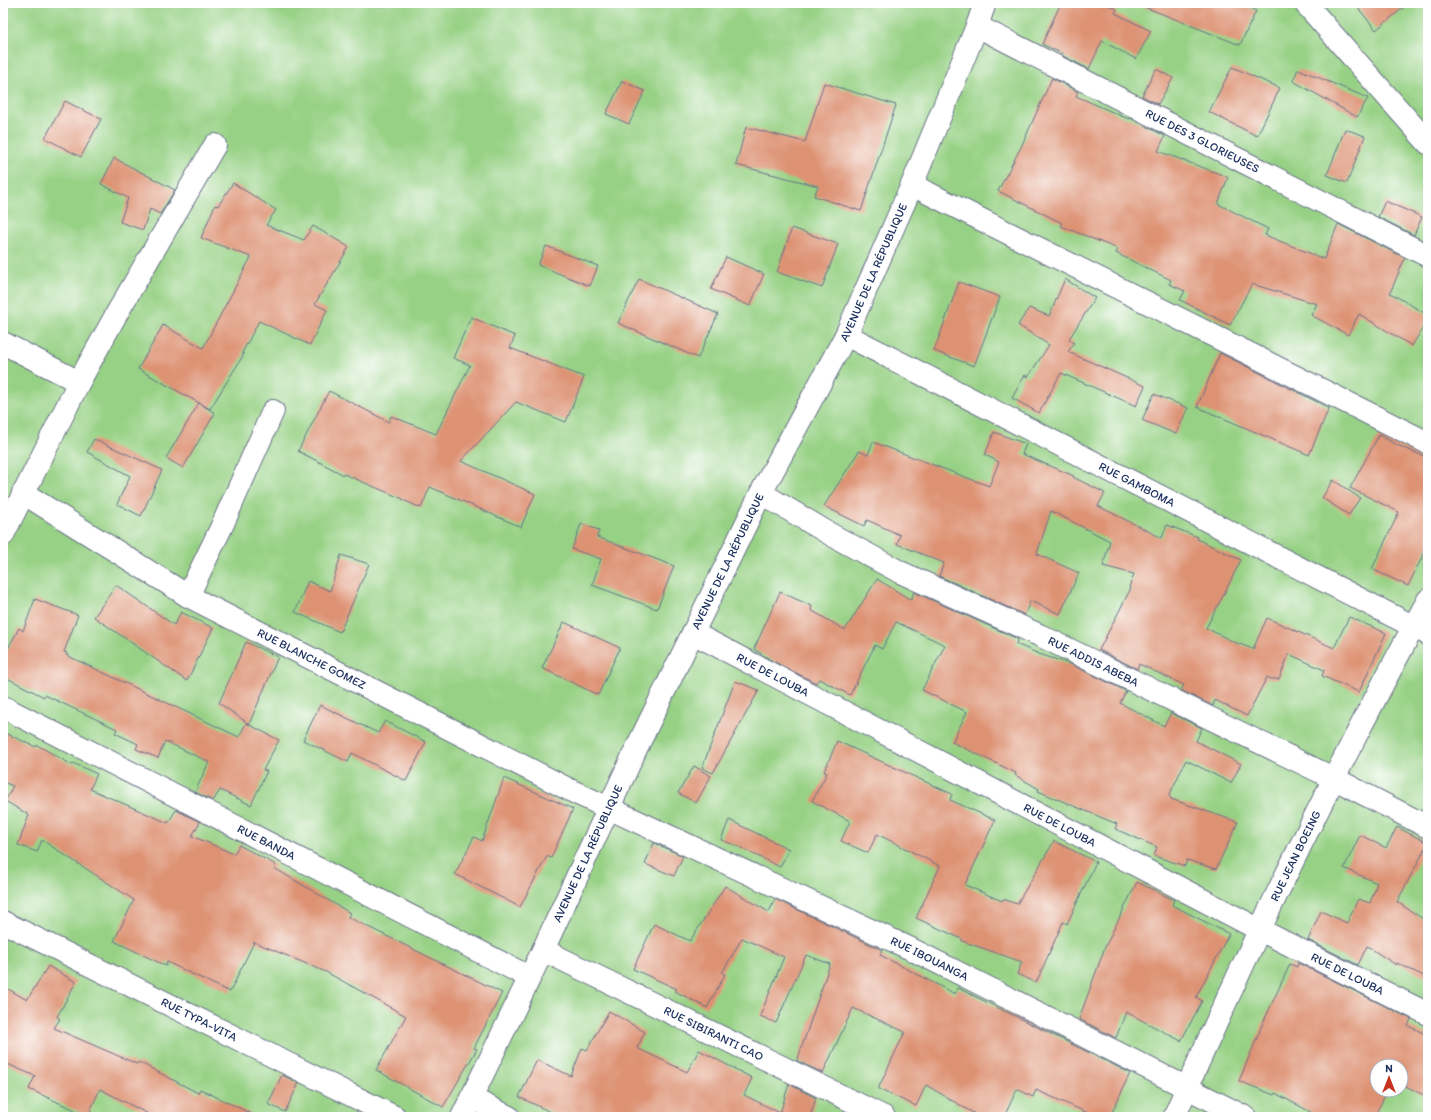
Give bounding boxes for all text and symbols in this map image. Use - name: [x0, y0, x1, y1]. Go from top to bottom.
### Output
- street label: RUE DES 3 GLORIEUSES: [1143, 106, 1262, 176]
- street label: AVENUE DE LA RÉPUBLIQUE: [837, 201, 910, 344]
- street label: RUE GAMBOMA: [1096, 459, 1178, 510]
- street label: AVENUE DE LA RÉPUBLIQUE: [689, 491, 767, 632]
- street label: RUE BLANCHE GOMEZ: [255, 625, 368, 692]
- street label: RUE ADDIS ABEBA: [1046, 633, 1141, 690]
- street label: RUE DE LOUBA: [734, 650, 812, 700]
- street label: AVENUE DE LA RÉPUBLIQUE: [550, 782, 626, 924]
- street label: RUE DE LOUBA: [1021, 800, 1099, 850]
- street label: RUE JEAN BOEING: [1267, 808, 1324, 904]
- street label: RUE BANDA: [235, 821, 298, 863]
- street label: RUE IBOUANGA: [888, 933, 971, 984]
- street label: RUE DE LOUBA: [1309, 950, 1387, 998]
- street label: RUE TYPA-VITA: [159, 995, 240, 1045]
- street label: RUE SIBIRANTI CAO: [661, 1003, 766, 1064]
- north arrow: [1369, 1058, 1409, 1098]
- text: N: [1385, 1062, 1393, 1075]

